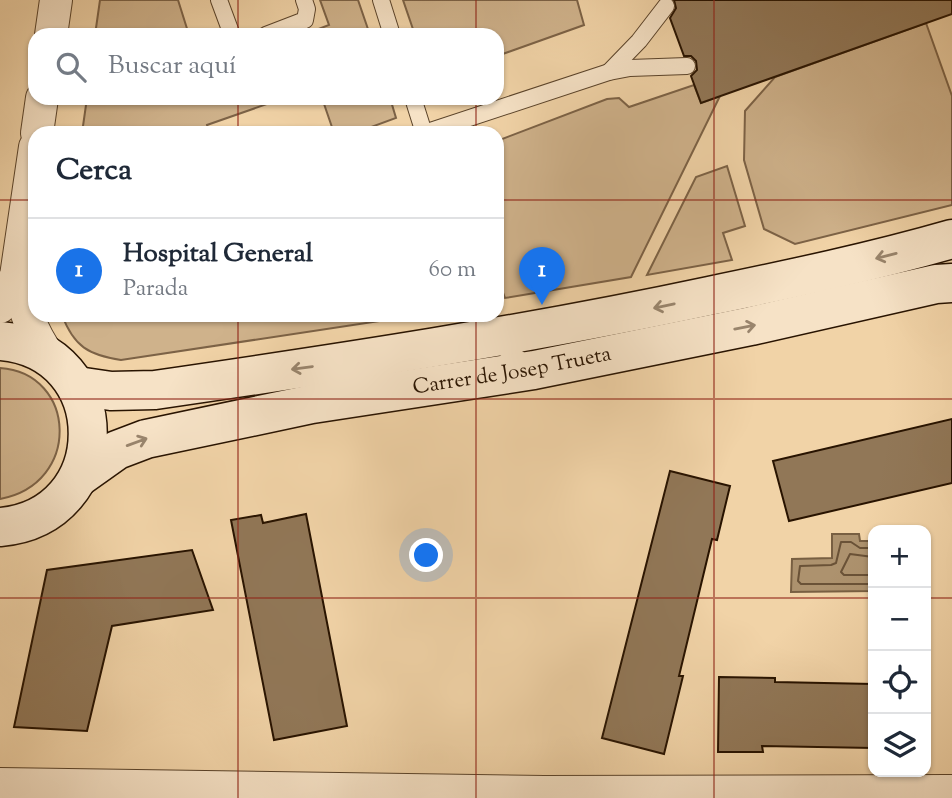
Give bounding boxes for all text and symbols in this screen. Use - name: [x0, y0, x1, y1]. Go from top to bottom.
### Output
- search box: [28, 28, 504, 105]
- icon: search: [52, 48, 90, 86]
- text: Buscar aquí: [108, 48, 237, 85]
- text: Cerca: [56, 150, 132, 193]
- text: Hospital General: [123, 236, 313, 273]
- pin: 1: [519, 247, 565, 305]
- one-way arrow: [875, 250, 898, 264]
- text: 1: [75, 254, 83, 287]
- text: 60 m: [428, 254, 476, 287]
- text: Parada: [123, 273, 188, 306]
- one-way arrow: [653, 299, 676, 313]
- one-way arrow: [733, 320, 756, 334]
- street label: Carrer de Josep Trueta: [411, 340, 614, 403]
- one-way arrow: [291, 362, 314, 375]
- one-way arrow: [126, 435, 148, 447]
- map controls: [868, 525, 931, 777]
- button: +: [868, 525, 931, 588]
- your location: [409, 538, 443, 572]
- button: −: [868, 588, 931, 651]
- button: locate: [868, 651, 931, 714]
- button: layers: [868, 714, 931, 777]

